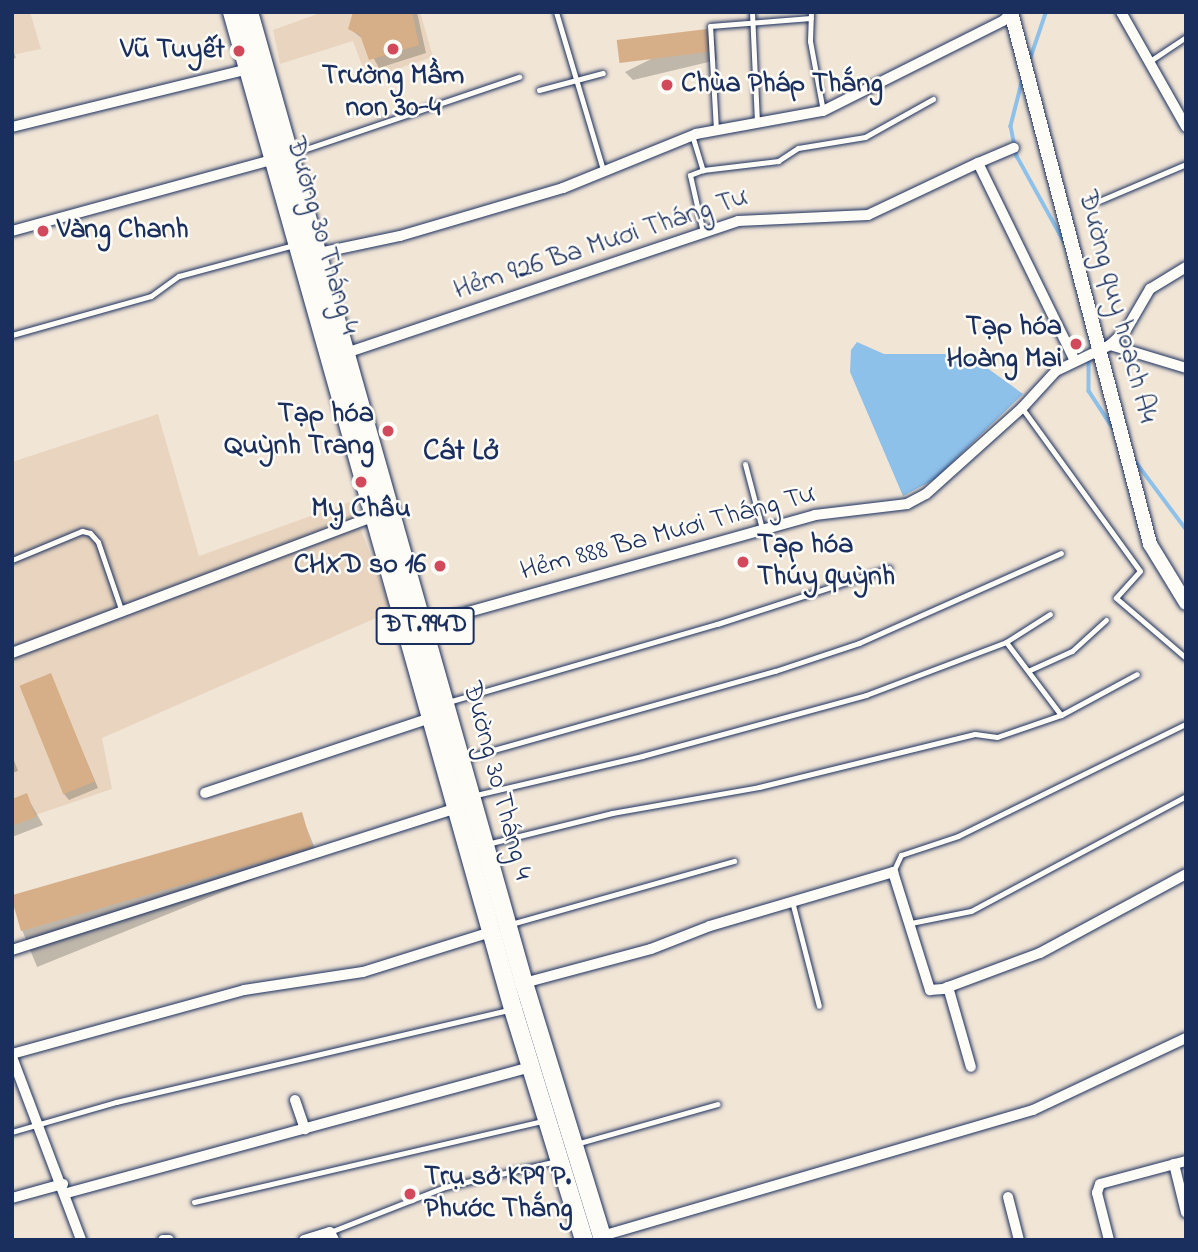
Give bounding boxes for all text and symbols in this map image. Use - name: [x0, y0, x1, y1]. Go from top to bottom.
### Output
- place label: Vũ Tuyết: [120, 34, 225, 68]
- marker: Trường Mầm non 30-4: [385, 41, 401, 57]
- marker: Vũ Tuyết: [231, 43, 247, 59]
- place label: Trường Mầm non 30-4: [322, 60, 464, 126]
- place label: Chùa Pháp Thắng: [681, 68, 883, 102]
- marker: Chùa Pháp Thắng: [659, 77, 675, 93]
- street label: Đường 30 Tháng 4: [277, 134, 365, 338]
- street label: Hẻm 926 Ba Mươi Tháng Tư: [450, 182, 752, 308]
- street label: Đường quy hoạch A4: [1069, 187, 1163, 427]
- place label: Vàng Chanh: [57, 214, 189, 248]
- marker: Vàng Chanh: [35, 223, 51, 239]
- place label: Tạp hóa Hoàng Mai: [946, 311, 1062, 377]
- marker: Tạp hóa Hoàng Mai: [1068, 336, 1084, 352]
- place label: Tạp hóa Quỳnh Trang: [224, 398, 374, 464]
- marker: Tạp hóa Quỳnh Trang: [380, 423, 396, 439]
- district label: Cát Lở: [423, 434, 499, 470]
- marker: Mỵ Châu: [353, 474, 369, 490]
- street label: Hẻm 888 Ba Mươi Tháng Tư: [517, 478, 819, 590]
- place label: Mỵ Châu: [311, 493, 411, 527]
- place label: Tạp hóa Thúy quỳnh: [757, 529, 895, 595]
- place label: CHXD so 16: [294, 549, 426, 583]
- marker: Tạp hóa Thúy quỳnh: [735, 554, 751, 570]
- marker: CHXD so 16: [432, 558, 448, 574]
- road number: ĐT.994D: [374, 604, 476, 648]
- street label: Đường 30 Tháng 4: [453, 678, 539, 884]
- place label: Trụ sở KP9 P. Phước Thắng: [424, 1161, 573, 1227]
- marker: Trụ sở KP9 P. Phước Thắng: [402, 1186, 418, 1202]

